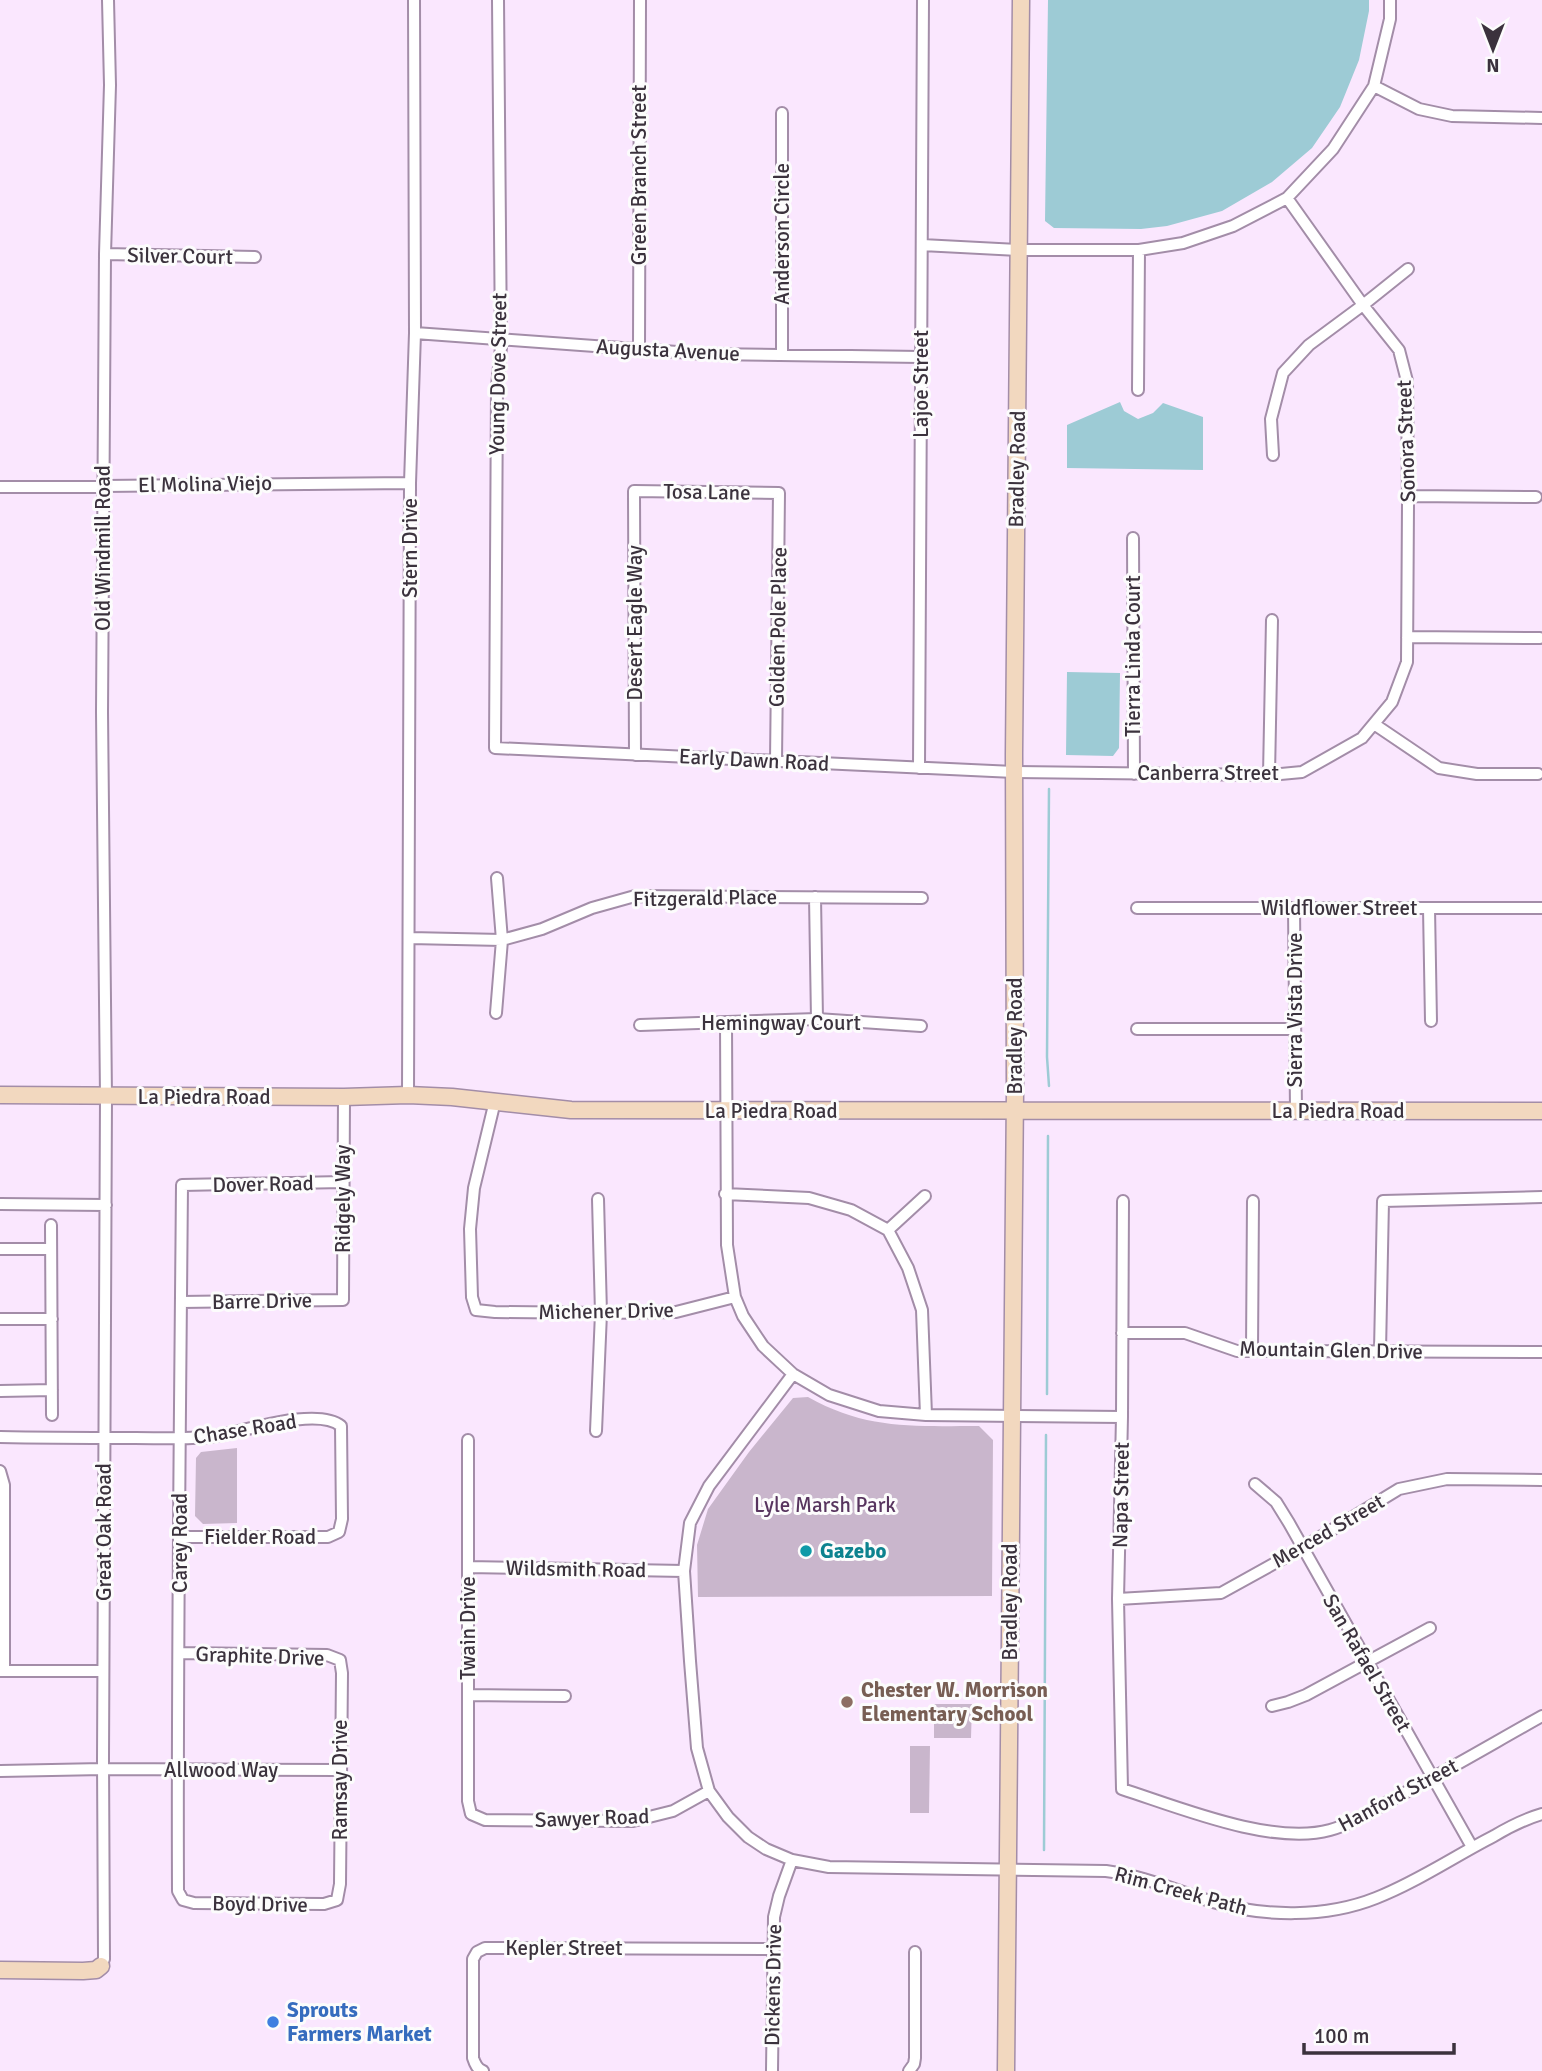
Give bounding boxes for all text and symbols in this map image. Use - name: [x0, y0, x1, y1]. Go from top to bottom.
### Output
- north arrow: [1458, 14, 1528, 84]
- text: N: [1486, 53, 1500, 77]
- street label: Green Branch Street: [626, 85, 652, 265]
- street label: Anderson Circle: [769, 163, 795, 305]
- street label: Silver Court: [127, 242, 233, 270]
- street label: Young Dove Street: [484, 293, 512, 455]
- street label: Lajoe Street: [908, 330, 934, 438]
- street label: Augusta Avenue: [595, 333, 741, 367]
- street label: Sonora Street: [1391, 379, 1421, 503]
- street label: Bradley Road: [1003, 410, 1031, 528]
- street label: Old Windmill Road: [90, 465, 116, 631]
- street label: El Molina Viejo: [138, 470, 272, 498]
- street label: Tosa Lane: [663, 478, 751, 506]
- street label: Stern Drive: [397, 498, 423, 598]
- street label: Desert Eagle Way: [622, 545, 648, 701]
- street label: Golden Pole Place: [764, 547, 792, 707]
- street label: Tierra Linda Court: [1120, 575, 1146, 737]
- street label: Early Dawn Road: [678, 743, 830, 777]
- street label: Canberra Street: [1137, 760, 1279, 786]
- street label: Fitzgerald Place: [633, 884, 777, 912]
- street label: Wildflower Street: [1261, 895, 1417, 921]
- street label: Sierra Vista Drive: [1282, 933, 1308, 1087]
- street label: Bradley Road: [1002, 977, 1028, 1095]
- street label: Hemingway Court: [701, 1010, 861, 1036]
- street label: La Piedra Road: [137, 1084, 271, 1110]
- street label: La Piedra Road: [704, 1098, 838, 1124]
- street label: La Piedra Road: [1271, 1098, 1405, 1124]
- street label: Ridgely Way: [330, 1144, 356, 1253]
- street label: Dover Road: [212, 1170, 314, 1198]
- street label: Barre Drive: [212, 1287, 312, 1315]
- street label: Michener Drive: [538, 1297, 674, 1325]
- street label: Mountain Glen Drive: [1239, 1335, 1423, 1365]
- street label: Chase Road: [192, 1408, 298, 1450]
- street label: Napa Street: [1107, 1442, 1135, 1548]
- street label: Great Oak Road: [91, 1463, 117, 1601]
- street label: Merced Street: [1267, 1488, 1389, 1574]
- park label: Lyle Marsh Park: [754, 1492, 896, 1518]
- street label: Carey Road: [167, 1493, 193, 1593]
- street label: Fielder Road: [204, 1524, 316, 1550]
- place label: Gazebo: [820, 1538, 886, 1564]
- marker: Gazebo: [798, 1543, 814, 1559]
- street label: Bradley Road: [997, 1543, 1023, 1661]
- street label: Wildsmith Road: [505, 1555, 647, 1583]
- street label: Twain Drive: [455, 1576, 481, 1680]
- street label: San Rafael Street: [1317, 1589, 1417, 1737]
- street label: Graphite Drive: [195, 1641, 325, 1671]
- place label: Chester W. Morrison Elementary School: [861, 1677, 1048, 1727]
- marker: Chester W. Morrison Elementary School: [839, 1694, 855, 1710]
- street label: Ramsay Drive: [327, 1720, 353, 1840]
- street label: Hanford Street: [1334, 1753, 1462, 1837]
- street label: Allwood Way: [164, 1757, 278, 1783]
- street label: Sawyer Road: [534, 1803, 650, 1833]
- street label: Rim Creek Path: [1112, 1861, 1250, 1921]
- street label: Boyd Drive: [212, 1890, 308, 1918]
- street label: Dickens Drive: [759, 1924, 787, 2046]
- street label: Kepler Street: [505, 1935, 623, 1961]
- place label: Sprouts Farmers Market: [287, 1997, 432, 2047]
- scale bar: [1304, 2011, 1454, 2056]
- marker: Sprouts Farmers Market: [265, 2014, 281, 2030]
- text: 100 m: [1314, 2023, 1369, 2049]

